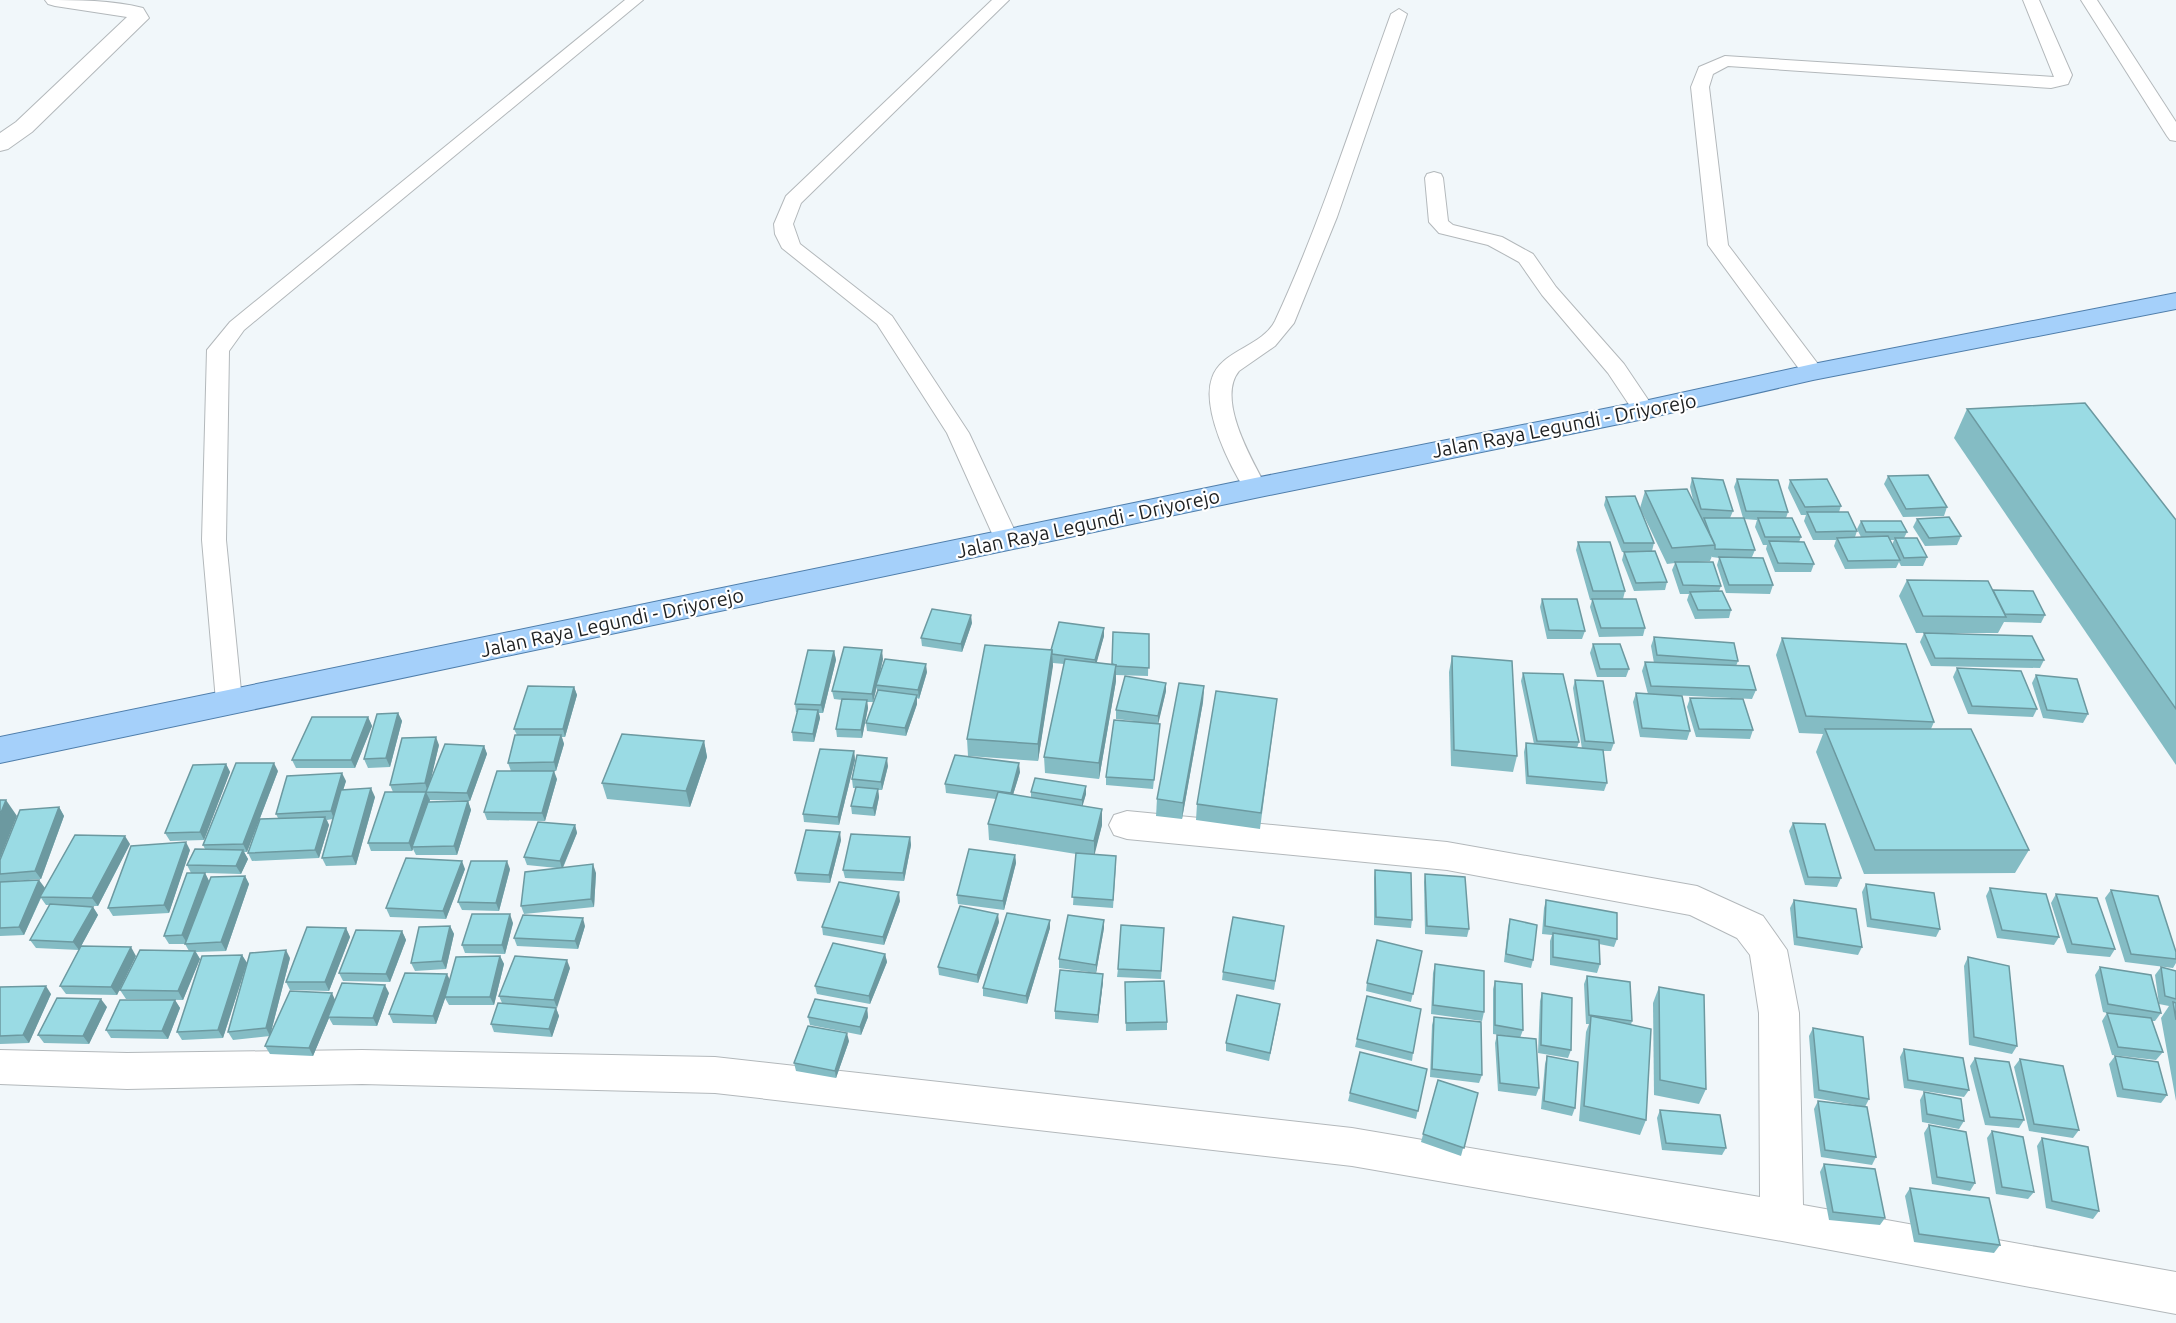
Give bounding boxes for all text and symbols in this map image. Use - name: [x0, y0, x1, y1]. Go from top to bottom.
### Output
- street label: Jalan Raya Legundi - Driyorejo: [1430, 388, 1698, 462]
- street label: Jalan Raya Legundi - Driyorejo: [954, 484, 1222, 562]
- street label: Jalan Raya Legundi - Driyorejo: [478, 583, 746, 661]

